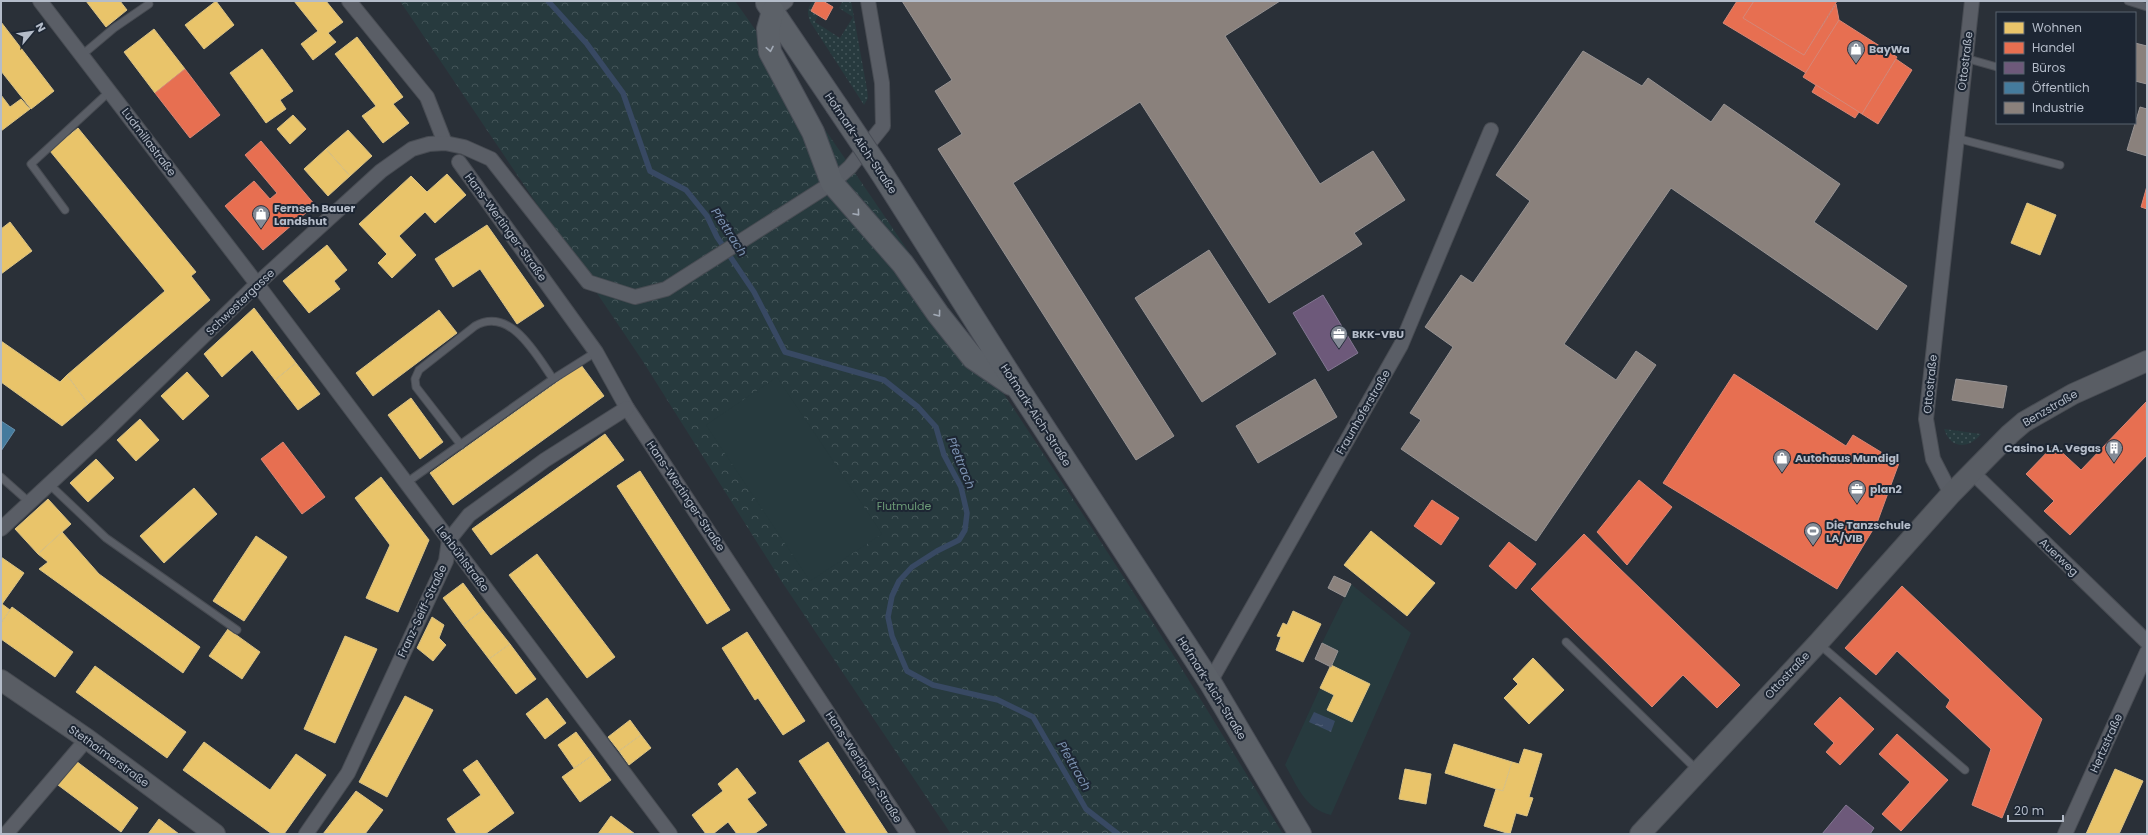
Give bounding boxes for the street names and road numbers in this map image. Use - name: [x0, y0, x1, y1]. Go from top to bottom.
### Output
- street label: Ottostraße: [1953, 30, 1977, 91]
- street label: Hofmark-Aich-Straße: [821, 89, 901, 197]
- street label: Ludmillastraße: [118, 105, 180, 180]
- street label: Hans-Wertinger-Straße: [461, 170, 551, 284]
- street label: Schwestergasse: [202, 265, 278, 339]
- street label: Ottostraße: [1919, 354, 1941, 414]
- street label: Hofmark-Aich-Straße: [997, 361, 1075, 469]
- street label: Fraunhoferstraße: [1332, 367, 1394, 457]
- street label: Benzstraße: [2019, 386, 2081, 430]
- street label: Hans-Wertinger-Straße: [643, 438, 729, 555]
- street label: Lehbühlstraße: [433, 523, 493, 595]
- street label: Auerweg: [2036, 534, 2082, 580]
- street label: Franz-Seiff-Straße: [393, 562, 451, 660]
- street label: Hofmark-Aich-Straße: [1174, 633, 1250, 743]
- street label: Ottostraße: [1761, 648, 1813, 702]
- street label: Hans-Wertinger-Straße: [822, 708, 906, 826]
- street label: Hertzstraße: [2086, 711, 2126, 775]
- street label: Stethaimerstraße: [65, 721, 153, 791]

